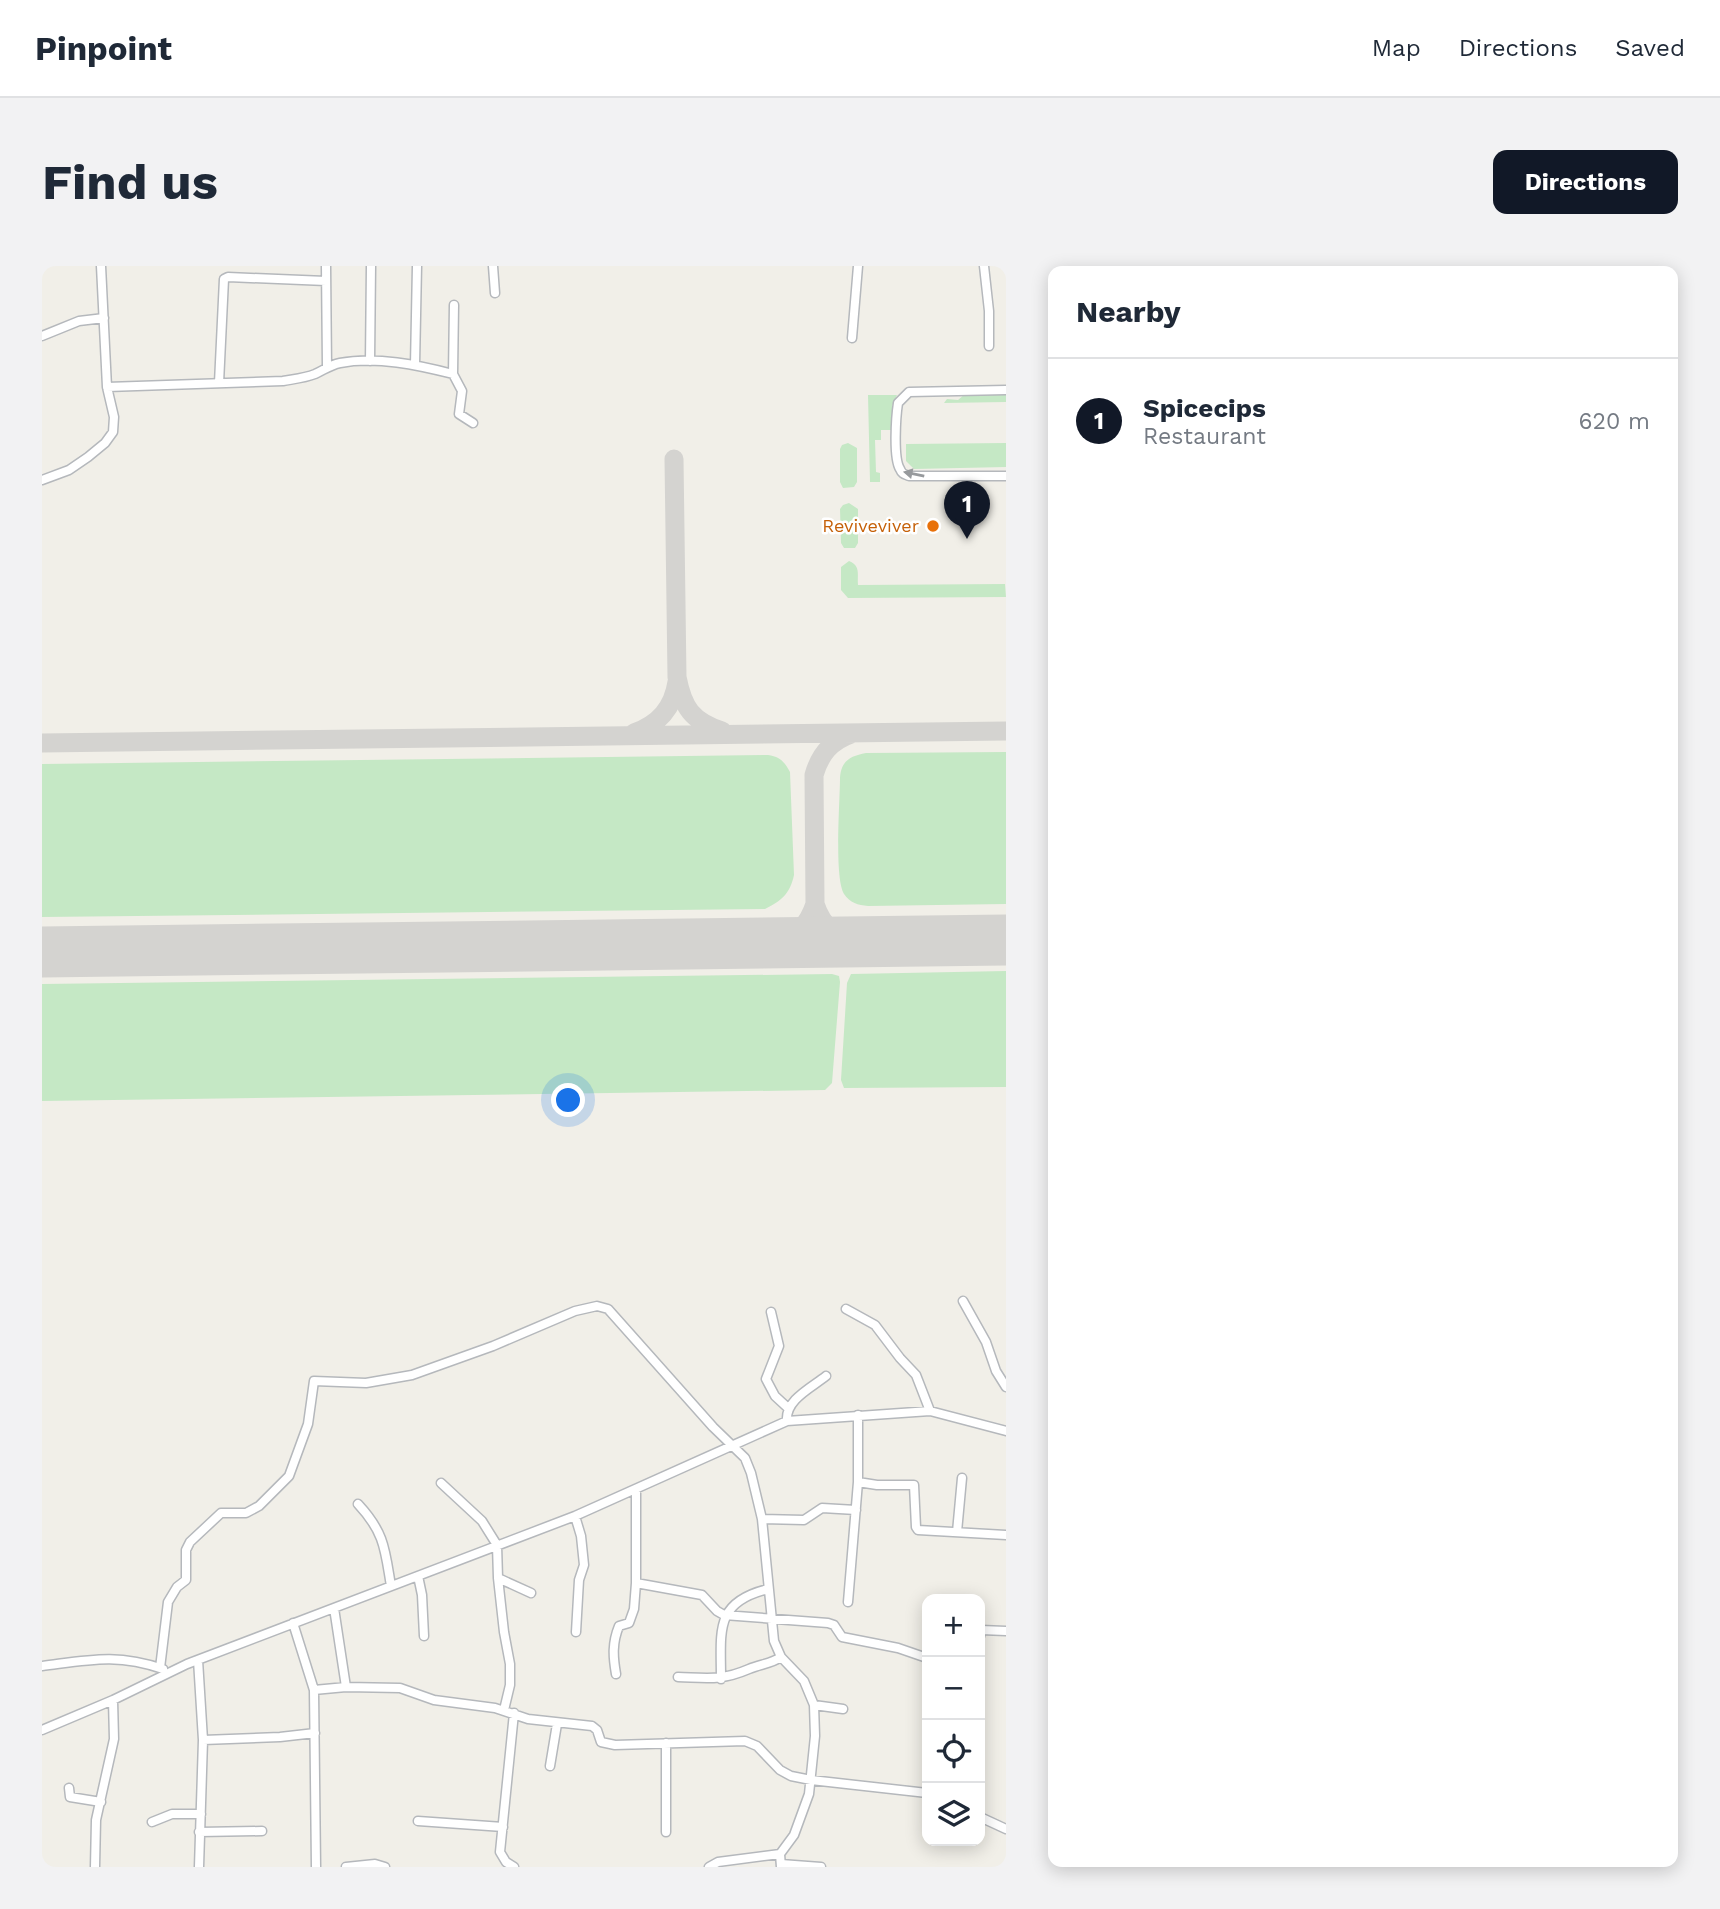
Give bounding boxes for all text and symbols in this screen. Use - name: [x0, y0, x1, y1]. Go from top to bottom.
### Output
- text: Pinpoint: [35, 29, 172, 68]
- text: Map: [1372, 34, 1421, 62]
- text: Directions: [1459, 34, 1577, 62]
- text: Saved: [1615, 34, 1685, 62]
- button: Directions: [1493, 150, 1678, 214]
- text: Find us: [42, 153, 218, 211]
- text: Nearby: [1076, 294, 1181, 329]
- text: Spicecips: [1143, 393, 1266, 423]
- text: 1: [1094, 408, 1104, 435]
- text: 620 m: [1579, 408, 1650, 435]
- text: Restaurant: [1143, 423, 1266, 450]
- one-way arrow: [903, 469, 925, 480]
- pin: 1: [944, 481, 990, 539]
- place label: Reviveviver: [822, 515, 919, 536]
- marker: Reviveviver: [925, 518, 941, 534]
- your location: [551, 1083, 585, 1117]
- map controls: [922, 1594, 985, 1846]
- button: +: [922, 1594, 985, 1657]
- button: −: [922, 1657, 985, 1720]
- button: locate: [922, 1720, 985, 1783]
- button: layers: [922, 1783, 985, 1846]

